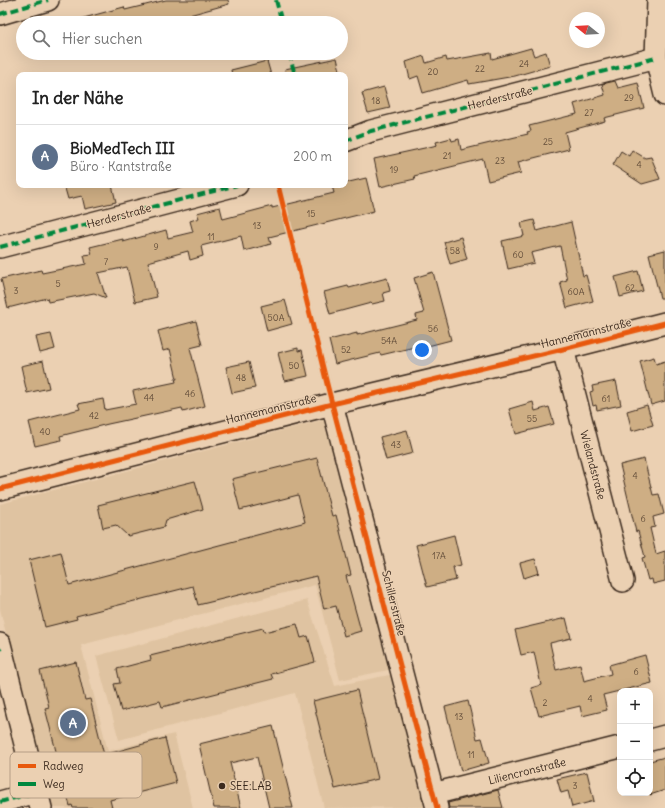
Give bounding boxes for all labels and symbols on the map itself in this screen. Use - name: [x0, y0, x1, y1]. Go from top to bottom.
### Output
- north arrow: [569, 12, 605, 48]
- house number: 24: [519, 58, 529, 69]
- house number: 22: [475, 63, 485, 74]
- house number: 20: [428, 66, 439, 77]
- street label: Herderstraße: [466, 83, 534, 113]
- house number: 29: [624, 92, 634, 103]
- house number: 18: [372, 95, 380, 106]
- house number: 27: [584, 107, 594, 118]
- house number: 25: [543, 136, 553, 147]
- house number: 21: [443, 150, 451, 161]
- house number: 23: [495, 155, 505, 166]
- house number: 4: [636, 159, 642, 170]
- house number: 19: [390, 164, 398, 175]
- street label: Herderstraße: [85, 201, 153, 231]
- house number: 15: [307, 208, 315, 219]
- house number: 13: [253, 220, 261, 231]
- house number: 11: [207, 231, 215, 242]
- house number: 9: [153, 241, 159, 252]
- house number: 58: [450, 245, 460, 256]
- house number: 60: [512, 249, 524, 260]
- house number: 7: [104, 256, 109, 267]
- house number: 5: [55, 278, 61, 289]
- house number: 62: [625, 282, 635, 293]
- house number: 3: [13, 285, 19, 296]
- house number: 60A: [568, 286, 585, 297]
- house number: 50A: [268, 312, 285, 323]
- street label: Hannemannstraße: [539, 315, 633, 351]
- house number: 56: [428, 323, 438, 334]
- house number: 54A: [381, 335, 397, 346]
- your location: [412, 340, 432, 360]
- house number: 52: [341, 344, 351, 355]
- house number: 50: [288, 360, 300, 371]
- house number: 48: [236, 372, 246, 383]
- house number: 46: [185, 388, 195, 399]
- street label: Hannemannstraße: [224, 391, 318, 427]
- house number: 44: [144, 392, 154, 403]
- house number: 61: [602, 393, 610, 404]
- house number: 42: [89, 410, 99, 421]
- house number: 55: [527, 413, 537, 424]
- house number: 40: [39, 426, 51, 437]
- street label: Wielandstraße: [577, 429, 609, 501]
- house number: 43: [391, 439, 401, 450]
- house number: 4: [632, 470, 638, 481]
- house number: 6: [640, 513, 646, 524]
- house number: 17A: [432, 550, 446, 561]
- street label: Schillerstraße: [379, 569, 409, 637]
- house number: 6: [633, 666, 639, 677]
- house number: 4: [587, 693, 593, 704]
- house number: 2: [543, 697, 548, 708]
- pin: A: [60, 708, 86, 738]
- house number: 13: [455, 711, 463, 722]
- house number: 11: [467, 749, 475, 760]
- legend: [10, 752, 142, 798]
- street label: Liliencronstraße: [487, 755, 567, 787]
- text: Radweg: [43, 759, 83, 773]
- text: Weg: [43, 777, 65, 791]
- place label: SEE:LAB: [230, 779, 272, 793]
- house number: 3: [572, 780, 578, 791]
- marker: SEE:LAB: [217, 781, 227, 791]

